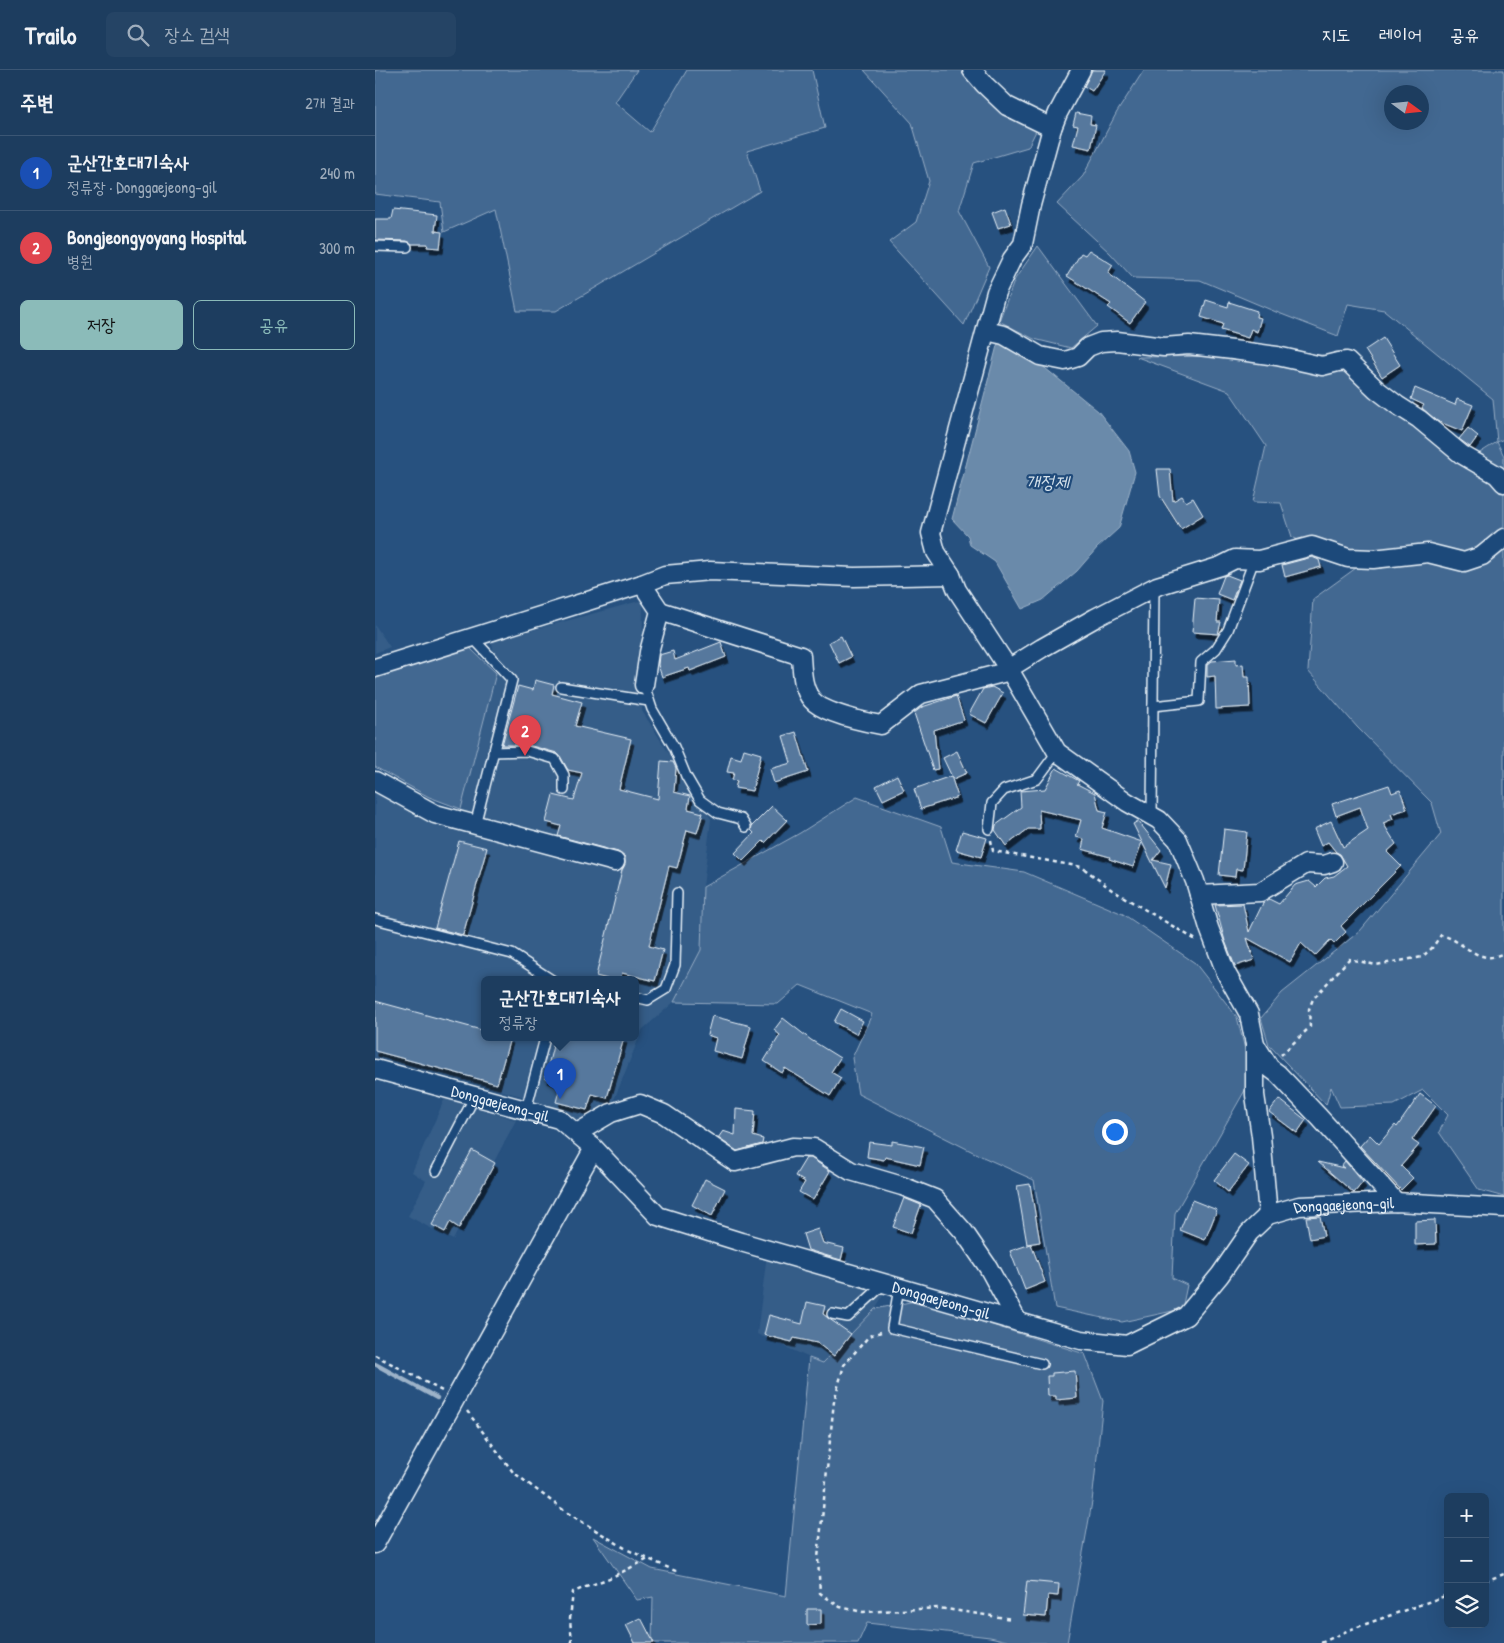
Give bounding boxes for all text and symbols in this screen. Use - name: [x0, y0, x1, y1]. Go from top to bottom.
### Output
- search box: [106, 12, 456, 57]
- text: Trailo: [25, 19, 76, 51]
- icon: search: [124, 21, 152, 49]
- text: 장소 검색: [164, 21, 230, 47]
- text: 지도: [1322, 22, 1351, 47]
- text: 레이어: [1379, 22, 1422, 47]
- text: 공유: [1450, 22, 1479, 47]
- north arrow: [1384, 85, 1429, 130]
- text: 주변: [20, 88, 54, 117]
- text: 2개 결과: [305, 92, 355, 114]
- text: 군산간호대기숙사: [67, 149, 189, 175]
- text: 1: [33, 162, 39, 184]
- text: 240 m: [320, 162, 355, 184]
- text: 정류장 · Donggaejeong-gil: [67, 176, 217, 198]
- text: Bongjeongyoyang Hospital: [67, 224, 246, 250]
- text: 2: [32, 237, 40, 259]
- text: 300 m: [319, 237, 355, 259]
- text: 병원: [67, 250, 93, 272]
- button: 저장: [20, 300, 183, 350]
- button: 공유: [193, 300, 355, 350]
- water label: 개정제: [1025, 469, 1071, 494]
- pin: 2: [509, 715, 541, 756]
- popup: [481, 976, 639, 1041]
- text: 군산간호대기숙사: [499, 984, 621, 1010]
- text: 정류장: [499, 1011, 537, 1033]
- pin: 1: [544, 1058, 576, 1099]
- street label: Donggaejeong-gil: [449, 1079, 553, 1127]
- your location: [1102, 1119, 1128, 1145]
- street label: Donggaejeong-gil: [1291, 1191, 1395, 1218]
- street label: Donggaejeong-gil: [890, 1275, 993, 1324]
- map controls: [1444, 1493, 1489, 1628]
- button: +: [1444, 1493, 1489, 1538]
- button: −: [1444, 1538, 1489, 1583]
- button: layers: [1444, 1583, 1489, 1628]

